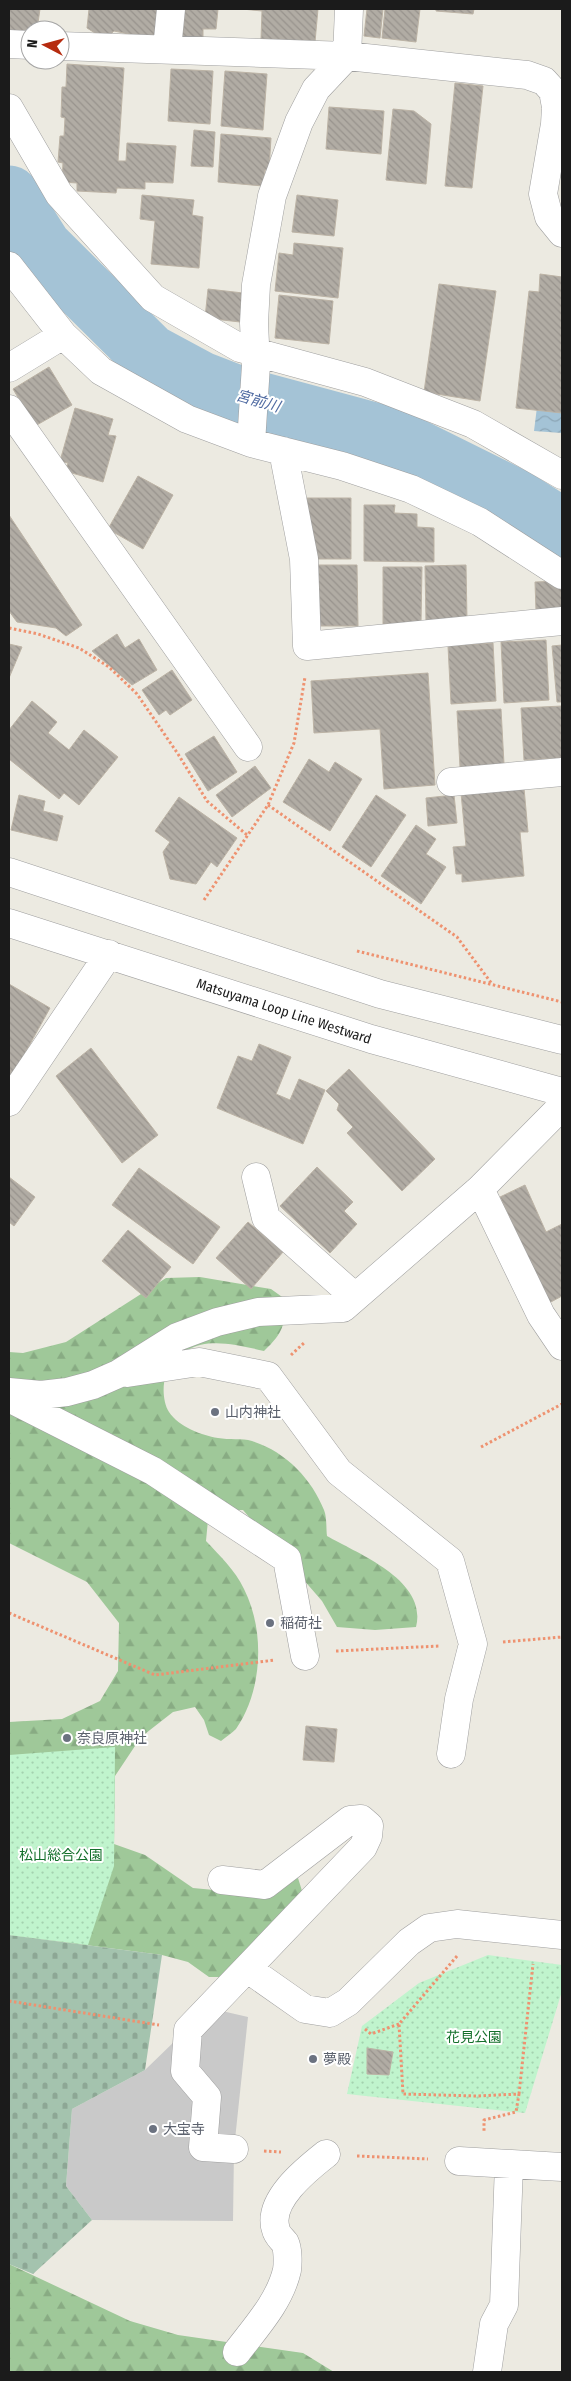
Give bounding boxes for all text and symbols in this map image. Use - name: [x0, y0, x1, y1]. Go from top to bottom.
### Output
- north arrow: [20, 20, 70, 70]
- text: N: [24, 39, 41, 49]
- water label: 宮前川: [234, 386, 284, 416]
- street label: Matsuyama Loop Line Westward: [194, 975, 373, 1048]
- place label: 山内神社: [225, 1404, 281, 1421]
- marker: 山内神社: [209, 1406, 221, 1418]
- place label: 稲荷社: [280, 1615, 322, 1632]
- marker: 稲荷社: [264, 1617, 276, 1629]
- place label: 奈良原神社: [77, 1730, 147, 1747]
- marker: 奈良原神社: [61, 1732, 73, 1744]
- park label: 松山総合公園: [19, 1847, 103, 1864]
- park label: 花見公園: [446, 2029, 502, 2046]
- place label: 夢殿: [323, 2051, 351, 2068]
- marker: 夢殿: [307, 2053, 319, 2065]
- place label: 大宝寺: [163, 2121, 205, 2138]
- marker: 大宝寺: [147, 2123, 159, 2135]

